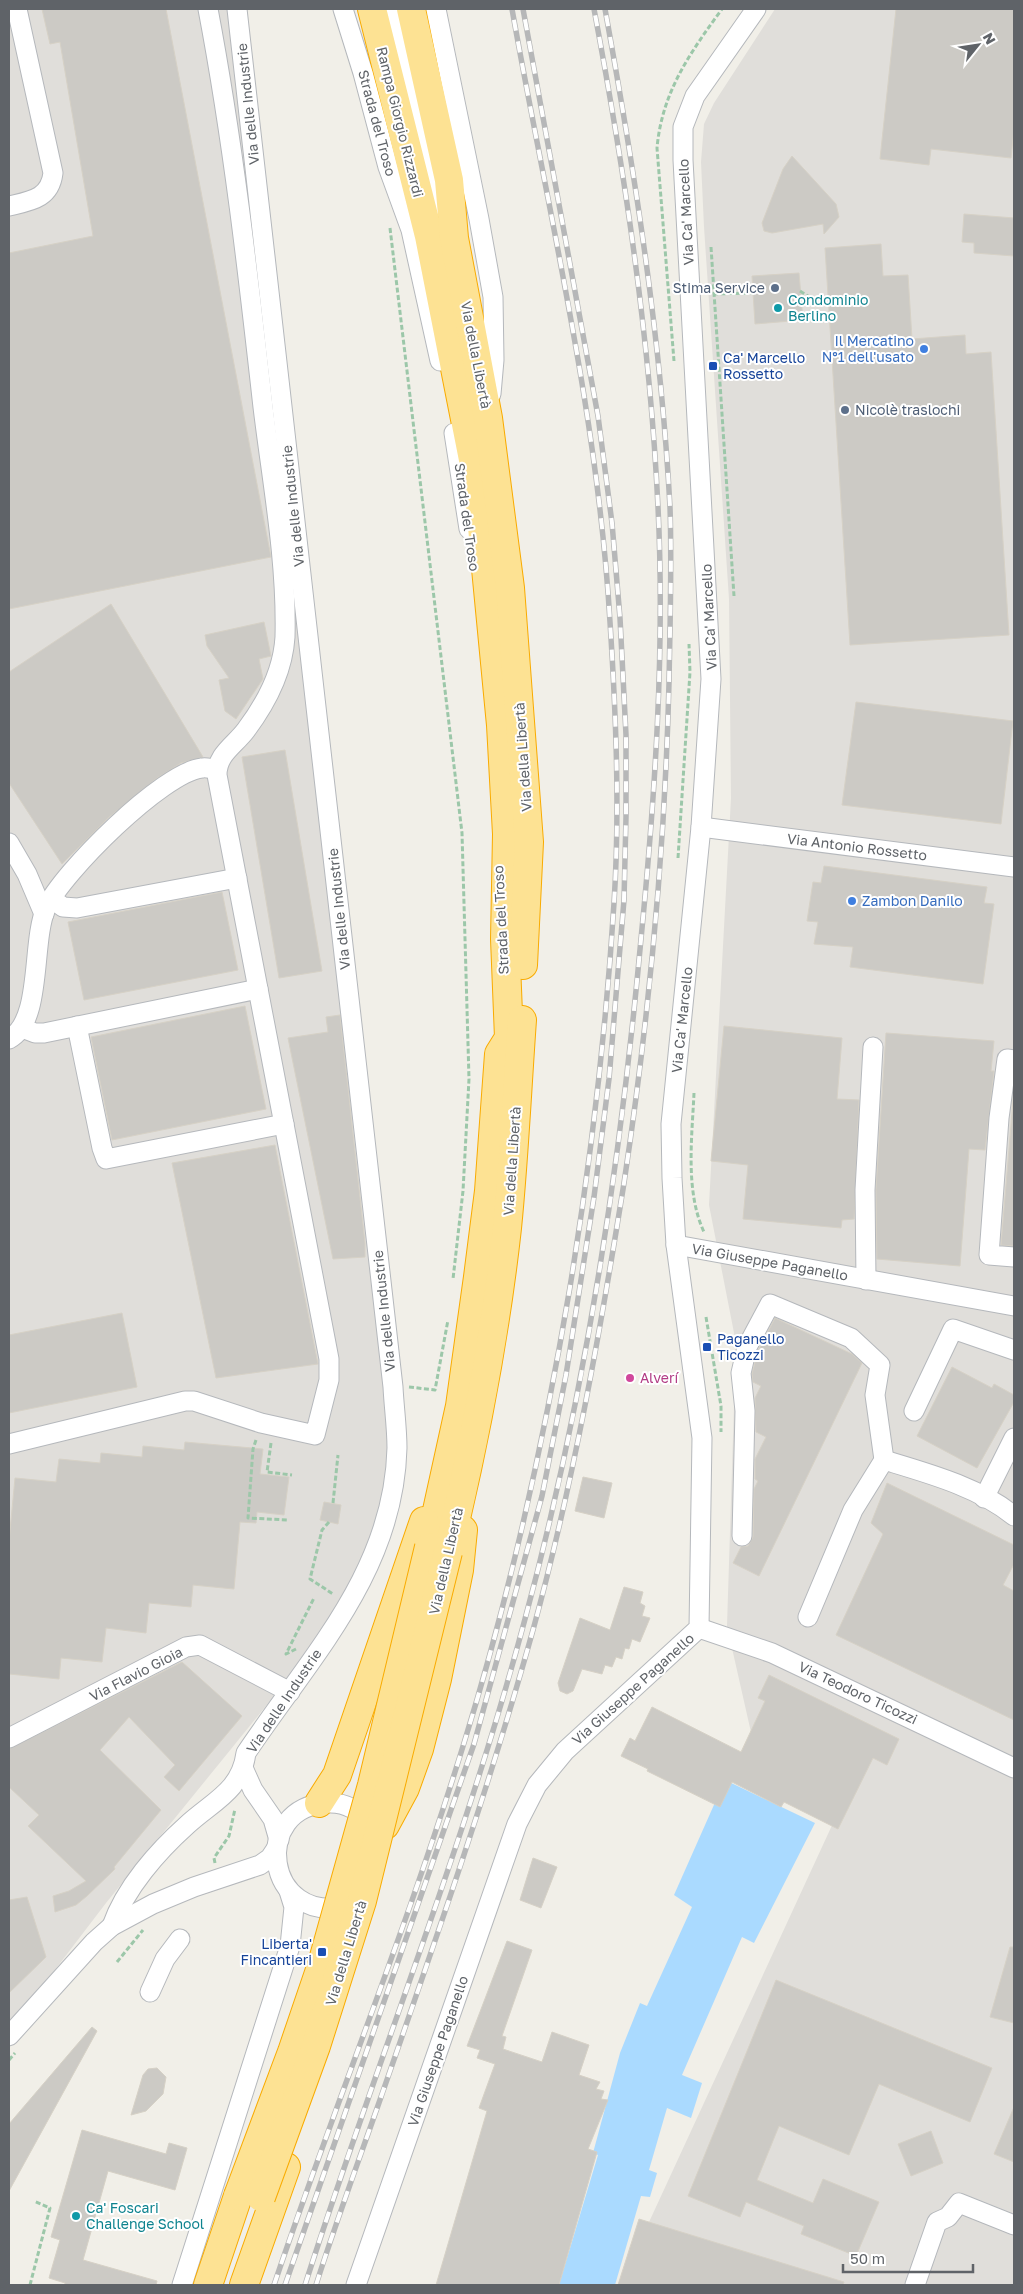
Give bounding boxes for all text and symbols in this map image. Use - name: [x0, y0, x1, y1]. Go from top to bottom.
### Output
- north arrow: [953, 20, 1003, 70]
- text: N: [980, 29, 1000, 47]
- street label: Via delle Industrie: [233, 42, 262, 166]
- street label: Rampa Giorgio Rizzardi: [374, 45, 427, 199]
- street label: Strada del Troso: [355, 68, 400, 178]
- street label: Via Ca' Marcello: [674, 158, 697, 266]
- place label: Stima Service: [673, 279, 765, 296]
- marker: Stima Service: [769, 282, 781, 294]
- place label: Condominio Berlino: [788, 291, 868, 324]
- street label: Via della Libertà: [458, 300, 495, 410]
- marker: Condominio Berlino: [772, 302, 784, 314]
- place label: Il Mercatino N°1 dell'usato: [822, 332, 914, 365]
- marker: Il Mercatino N°1 dell'usato: [918, 343, 930, 355]
- place label: Ca' Marcello Rossetto: [723, 349, 805, 382]
- marker: Ca' Marcello Rossetto: [707, 360, 719, 372]
- place label: Nicolè traslochi: [855, 401, 960, 418]
- marker: Nicolè traslochi: [839, 404, 851, 416]
- street label: Via delle Industrie: [278, 444, 307, 568]
- street label: Strada del Troso: [451, 462, 484, 572]
- street label: Via Ca' Marcello: [697, 563, 720, 671]
- street label: Via della Libertà: [510, 702, 535, 812]
- street label: Via Antonio Rossetto: [786, 829, 928, 864]
- street label: Via delle Industrie: [324, 847, 353, 971]
- street label: Strada del Troso: [489, 865, 512, 975]
- place label: Zambon Danilo: [862, 892, 963, 909]
- marker: Zambon Danilo: [846, 895, 858, 907]
- street label: Via Ca' Marcello: [667, 966, 696, 1074]
- street label: Via della Libertà: [499, 1106, 524, 1216]
- street label: Via Giuseppe Paganello: [691, 1239, 850, 1284]
- street label: Via delle Industrie: [369, 1249, 398, 1373]
- place label: Paganello Ticozzi: [717, 1330, 784, 1363]
- marker: Paganello Ticozzi: [701, 1341, 713, 1353]
- place label: Alverí: [640, 1369, 679, 1386]
- marker: Alverí: [624, 1372, 636, 1384]
- street label: Via della Libertà: [425, 1506, 466, 1616]
- street label: Via Giuseppe Paganello: [568, 1629, 697, 1748]
- street label: Via Flavio Gioia: [86, 1643, 185, 1704]
- street label: Via delle Industrie: [242, 1645, 325, 1756]
- street label: Via Teodoro Ticozzi: [796, 1658, 920, 1728]
- street label: Via della Libertà: [321, 1898, 370, 2008]
- place label: Liberta' Fincantieri: [241, 1935, 312, 1968]
- marker: Liberta' Fincantieri: [316, 1946, 328, 1958]
- street label: Via Giuseppe Paganello: [404, 1973, 471, 2129]
- place label: Ca' Foscari Challenge School: [86, 2199, 204, 2232]
- marker: Ca' Foscari Challenge School: [70, 2210, 82, 2222]
- scale bar: [843, 2242, 973, 2274]
- text: 50 m: [850, 2249, 885, 2267]

